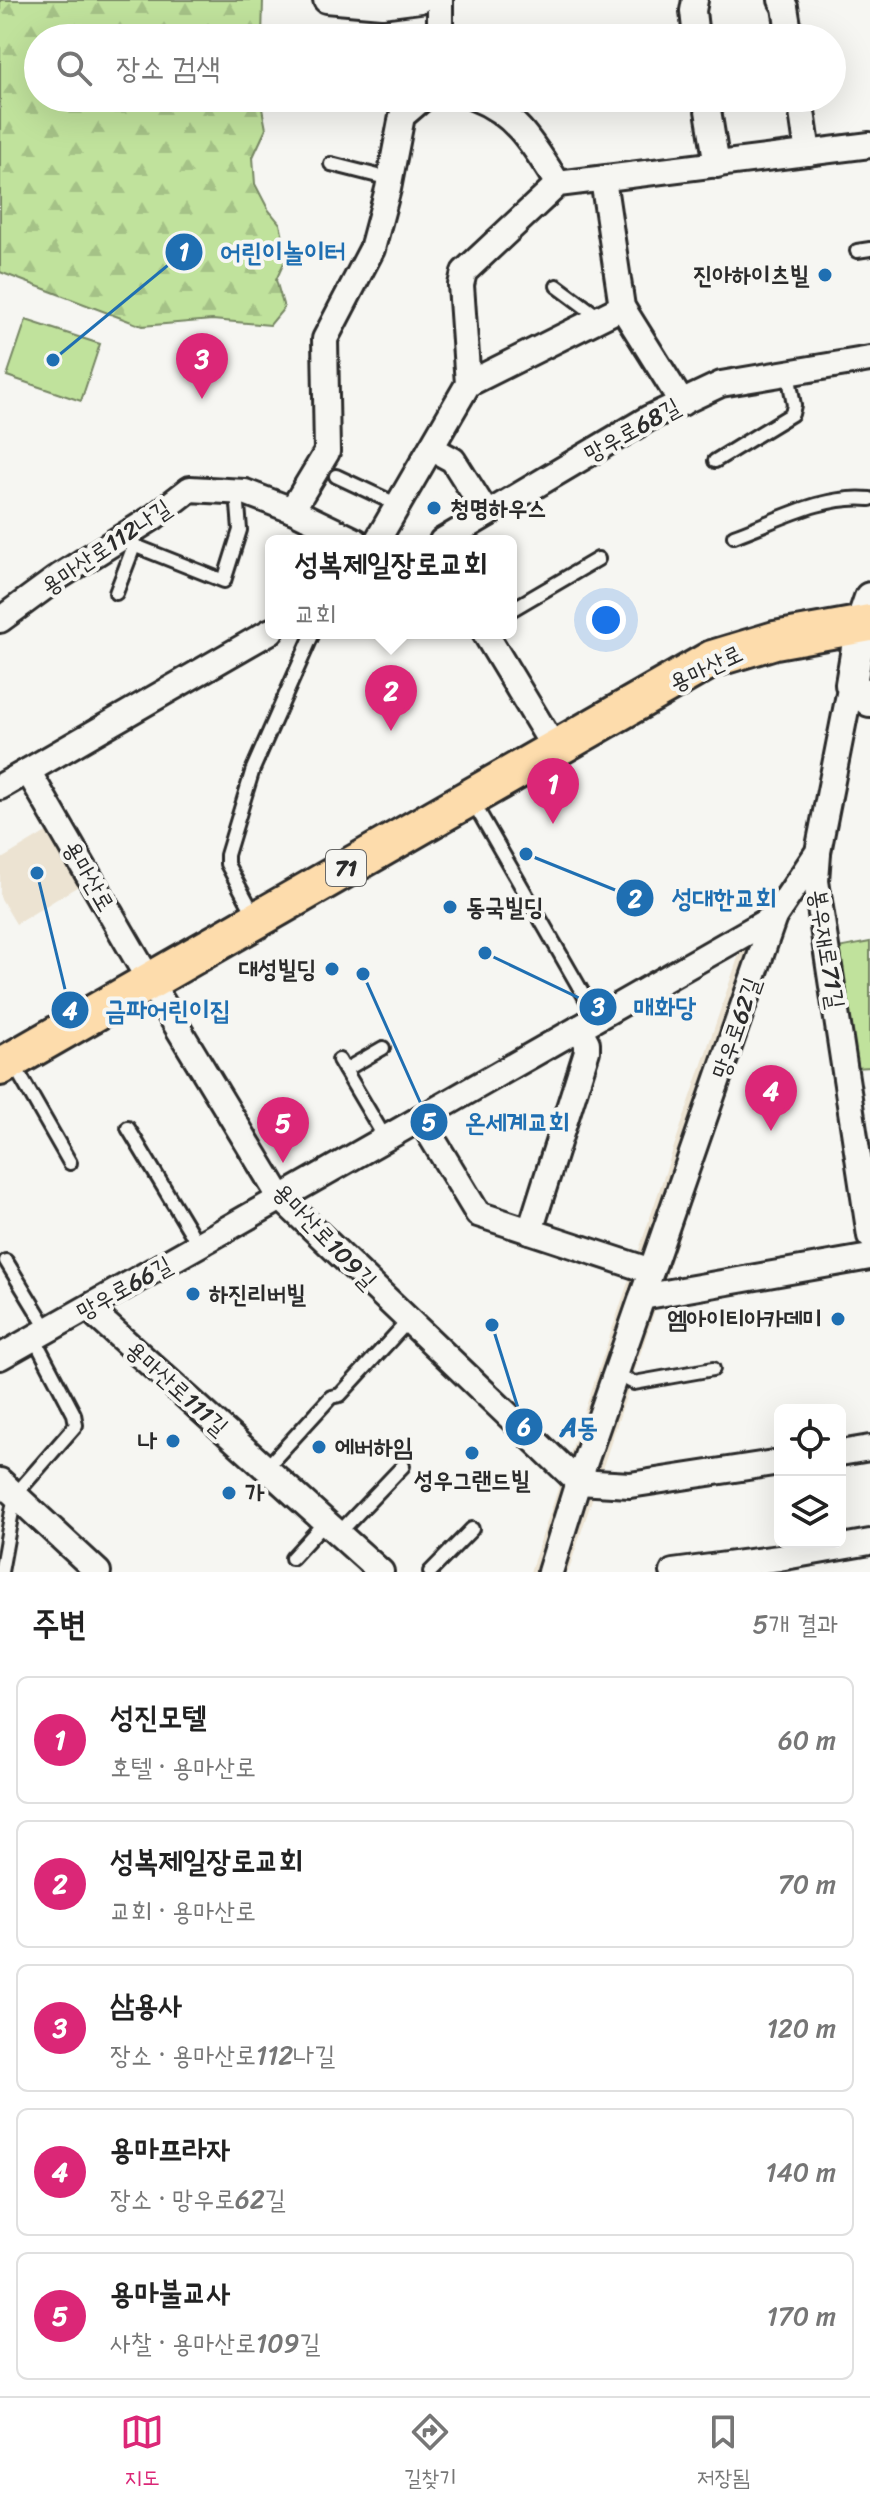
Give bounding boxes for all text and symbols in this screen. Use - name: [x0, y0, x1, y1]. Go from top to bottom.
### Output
- search box: [24, 24, 846, 112]
- text: 장소 검색: [116, 41, 220, 95]
- icon: search: [52, 46, 96, 90]
- callout: 어린이놀이터: [164, 227, 361, 277]
- text: 어린이놀이터: [220, 229, 346, 275]
- text: 1: [179, 231, 189, 273]
- place label: 진아하이츠빌: [693, 254, 810, 296]
- marker: 진아하이츠빌: [816, 266, 834, 284]
- pin: 3: [176, 333, 228, 399]
- street label: 망우로68길: [576, 386, 688, 474]
- place label: 청명하우스: [450, 487, 547, 529]
- street label: 용마산로112나길: [32, 488, 180, 606]
- marker: 청명하우스: [425, 499, 443, 517]
- popup: [265, 535, 517, 639]
- text: 성복제일장로교회: [294, 537, 488, 591]
- text: 교회: [294, 591, 336, 637]
- your location: [586, 600, 626, 640]
- street label: 용마산로: [662, 633, 750, 703]
- pin: 2: [365, 665, 417, 731]
- pin: 1: [527, 758, 579, 824]
- street label: 용마산로: [52, 832, 126, 920]
- road number: 71: [326, 850, 366, 886]
- callout: 성대한교회: [615, 873, 792, 923]
- text: 성대한교회: [672, 875, 776, 921]
- text: 2: [627, 878, 642, 920]
- place label: 동국빌딩: [466, 886, 543, 928]
- street label: 봉우재로71길: [797, 886, 857, 1012]
- marker: 동국빌딩: [441, 898, 459, 916]
- place label: 대성빌딩: [239, 948, 316, 990]
- marker: 대성빌딩: [323, 960, 341, 978]
- street label: 망우로62길: [699, 972, 773, 1084]
- callout: 매화당: [578, 982, 713, 1032]
- text: 매화당: [634, 984, 696, 1030]
- callout: 금파어린이집: [50, 985, 247, 1035]
- text: 3: [590, 986, 605, 1028]
- text: 금파어린이집: [105, 987, 231, 1033]
- text: 4: [63, 990, 78, 1032]
- pin: 4: [745, 1065, 797, 1131]
- pin: 5: [257, 1097, 309, 1163]
- callout: 온세계교회: [409, 1097, 586, 1147]
- text: 온세계교회: [465, 1099, 569, 1145]
- text: 5: [422, 1101, 437, 1143]
- street label: 용마산로109길: [262, 1172, 388, 1300]
- street label: 망우로66길: [68, 1244, 180, 1332]
- place label: 하진리버빌: [209, 1273, 306, 1315]
- marker: 하진리버빌: [184, 1285, 202, 1303]
- place label: 엠아이티아카데미: [668, 1298, 822, 1340]
- marker: 엠아이티아카데미: [829, 1310, 847, 1328]
- street label: 용마산로111길: [116, 1330, 238, 1446]
- callout: A동: [504, 1402, 614, 1452]
- text: A동: [559, 1404, 598, 1450]
- map controls: [774, 1404, 846, 1548]
- button: locate: [774, 1404, 846, 1476]
- text: 6: [516, 1406, 531, 1448]
- place label: 나: [138, 1420, 158, 1462]
- place label: 에버하임: [335, 1426, 412, 1468]
- marker: 나: [164, 1432, 182, 1450]
- marker: 에버하임: [310, 1438, 328, 1456]
- marker: 성우그랜드빌: [463, 1444, 481, 1462]
- place label: 성우그랜드빌: [414, 1459, 531, 1501]
- place label: 가: [245, 1472, 265, 1514]
- button: layers: [774, 1476, 846, 1548]
- marker: 가: [220, 1484, 238, 1502]
- text: 주변: [32, 1594, 87, 1654]
- text: 5개 결과: [753, 1601, 838, 1647]
- text: 성진모텔: [110, 1690, 207, 1744]
- text: 1: [54, 1717, 66, 1763]
- text: 60 m: [778, 1717, 836, 1763]
- text: 호텔 · 용마산로: [110, 1744, 256, 1790]
- text: 성복제일장로교회: [110, 1834, 303, 1888]
- text: 2: [52, 1861, 68, 1907]
- text: 70 m: [778, 1861, 836, 1907]
- text: 교회 · 용마산로: [110, 1888, 256, 1934]
- text: 삼용사: [110, 1978, 182, 2032]
- text: 3: [53, 2005, 67, 2051]
- text: 120 m: [767, 2005, 836, 2051]
- text: 장소 · 용마산로112나길: [110, 2032, 335, 2078]
- text: 용마프라자: [110, 2122, 231, 2176]
- text: 4: [52, 2149, 68, 2195]
- text: 140 m: [765, 2149, 836, 2195]
- text: 장소 · 망우로62길: [110, 2176, 286, 2222]
- text: 용마불교사: [110, 2266, 231, 2320]
- text: 5: [52, 2293, 68, 2339]
- text: 170 m: [767, 2293, 836, 2339]
- text: 사찰 · 용마산로109길: [110, 2320, 321, 2366]
- tab: 지도: [120, 2410, 164, 2497]
- tab: 길찾기: [404, 2410, 457, 2497]
- tab: 저장됨: [697, 2410, 750, 2497]

